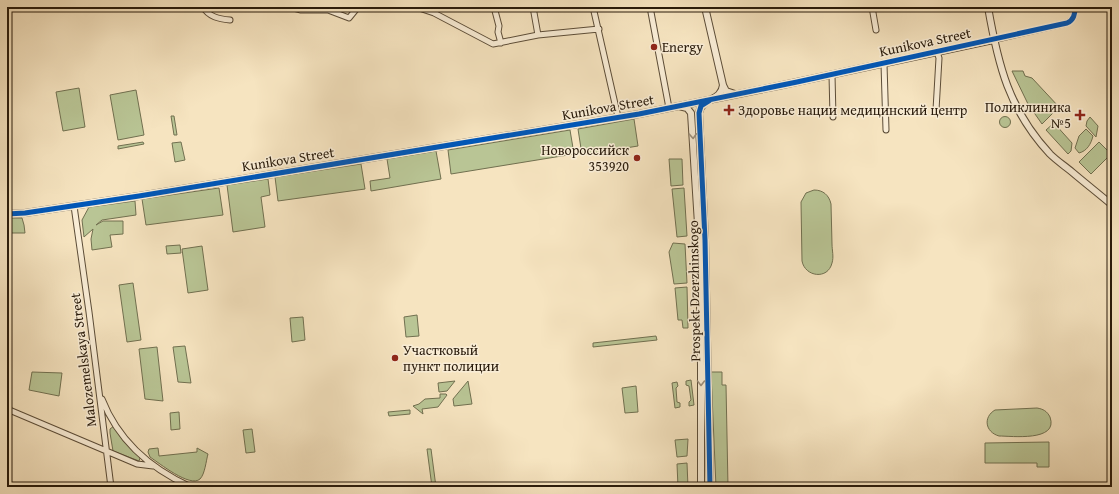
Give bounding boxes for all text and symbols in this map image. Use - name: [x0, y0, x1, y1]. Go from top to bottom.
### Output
- street label: Kunikova Street: [877, 23, 973, 61]
- place label: Energy: [662, 37, 703, 57]
- marker: Energy: [649, 42, 659, 52]
- street label: Kunikova Street: [560, 89, 656, 125]
- place label: Поликлиника №5: [985, 97, 1071, 133]
- place label: Здоровье нации медицинский центр: [738, 100, 968, 120]
- marker: Здоровье нации медицинский центр: [723, 104, 735, 116]
- marker: Поликлиника №5: [1074, 109, 1086, 121]
- one-way arrow: [688, 133, 697, 139]
- place label: Новороссийск 353920: [541, 140, 630, 176]
- street label: Kunikova Street: [240, 142, 336, 176]
- marker: Новороссийск 353920: [632, 153, 642, 163]
- street label: Prospekt Dzerzhinskogo: [683, 220, 705, 362]
- street label: Malozemelskaya Street: [65, 292, 101, 428]
- place label: Участковый пункт полиции: [403, 340, 499, 376]
- marker: Участковый пункт полиции: [390, 353, 400, 363]
- one-way arrow: [697, 380, 705, 386]

